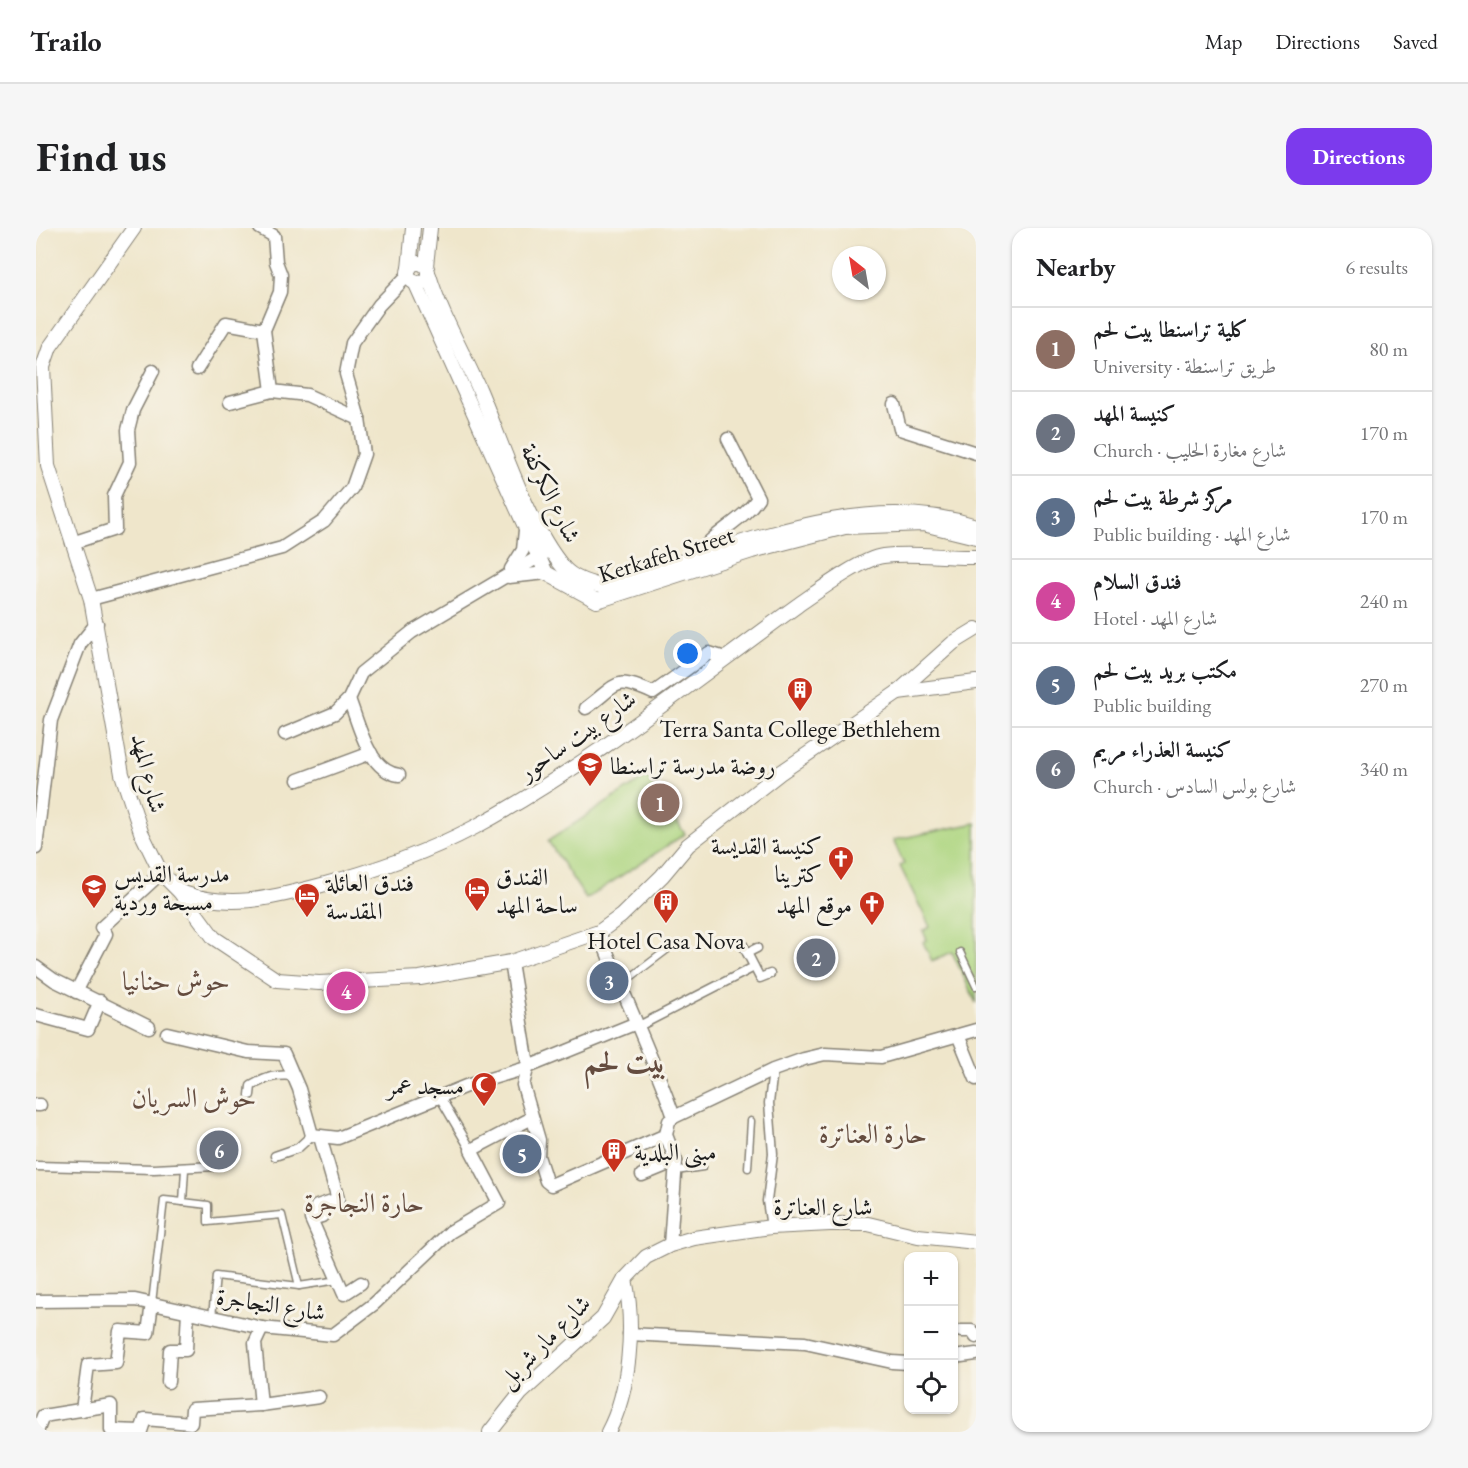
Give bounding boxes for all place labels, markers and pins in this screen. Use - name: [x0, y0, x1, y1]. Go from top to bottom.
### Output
- building icon: Terra Santa College Bethlehem: [785, 675, 815, 713]
- place label: Terra Santa College Bethlehem: [659, 713, 941, 744]
- school or university icon: روضة مدرسة تراسنطا: [575, 750, 605, 788]
- place label: روضة مدرسة تراسنطا: [610, 750, 776, 781]
- pin: 1: [640, 780, 680, 826]
- place label: كنيسة القديسة كترينا: [711, 830, 822, 889]
- church icon: كنيسة القديسة كترينا: [826, 844, 856, 882]
- place label: مدرسة القديس مسبحة وردية: [114, 858, 230, 917]
- place label: الفندق ساحة المهد: [496, 861, 578, 920]
- place label: فندق العائلة المقدسة: [325, 867, 414, 926]
- school or university icon: مدرسة القديس مسبحة وردية: [79, 872, 109, 910]
- hotel icon: الفندق ساحة المهد: [462, 875, 492, 913]
- hotel icon: فندق العائلة المقدسة: [292, 881, 322, 919]
- building icon: Hotel Casa Nova: [651, 887, 681, 925]
- place label: موقع المهد: [776, 889, 852, 927]
- church icon: موقع المهد: [857, 889, 887, 927]
- place label: Hotel Casa Nova: [587, 925, 745, 956]
- pin: 2: [796, 936, 836, 980]
- pin: 3: [590, 958, 628, 1004]
- pin: 4: [326, 968, 366, 1014]
- place label: مسجد عمر: [384, 1070, 464, 1101]
- mosque icon: مسجد عمر: [469, 1070, 499, 1108]
- pin: 6: [200, 1128, 238, 1172]
- pin: 5: [502, 1132, 542, 1176]
- building icon: مبنى البلدية: [599, 1136, 629, 1174]
- place label: مبنى البلدية: [634, 1136, 717, 1169]

